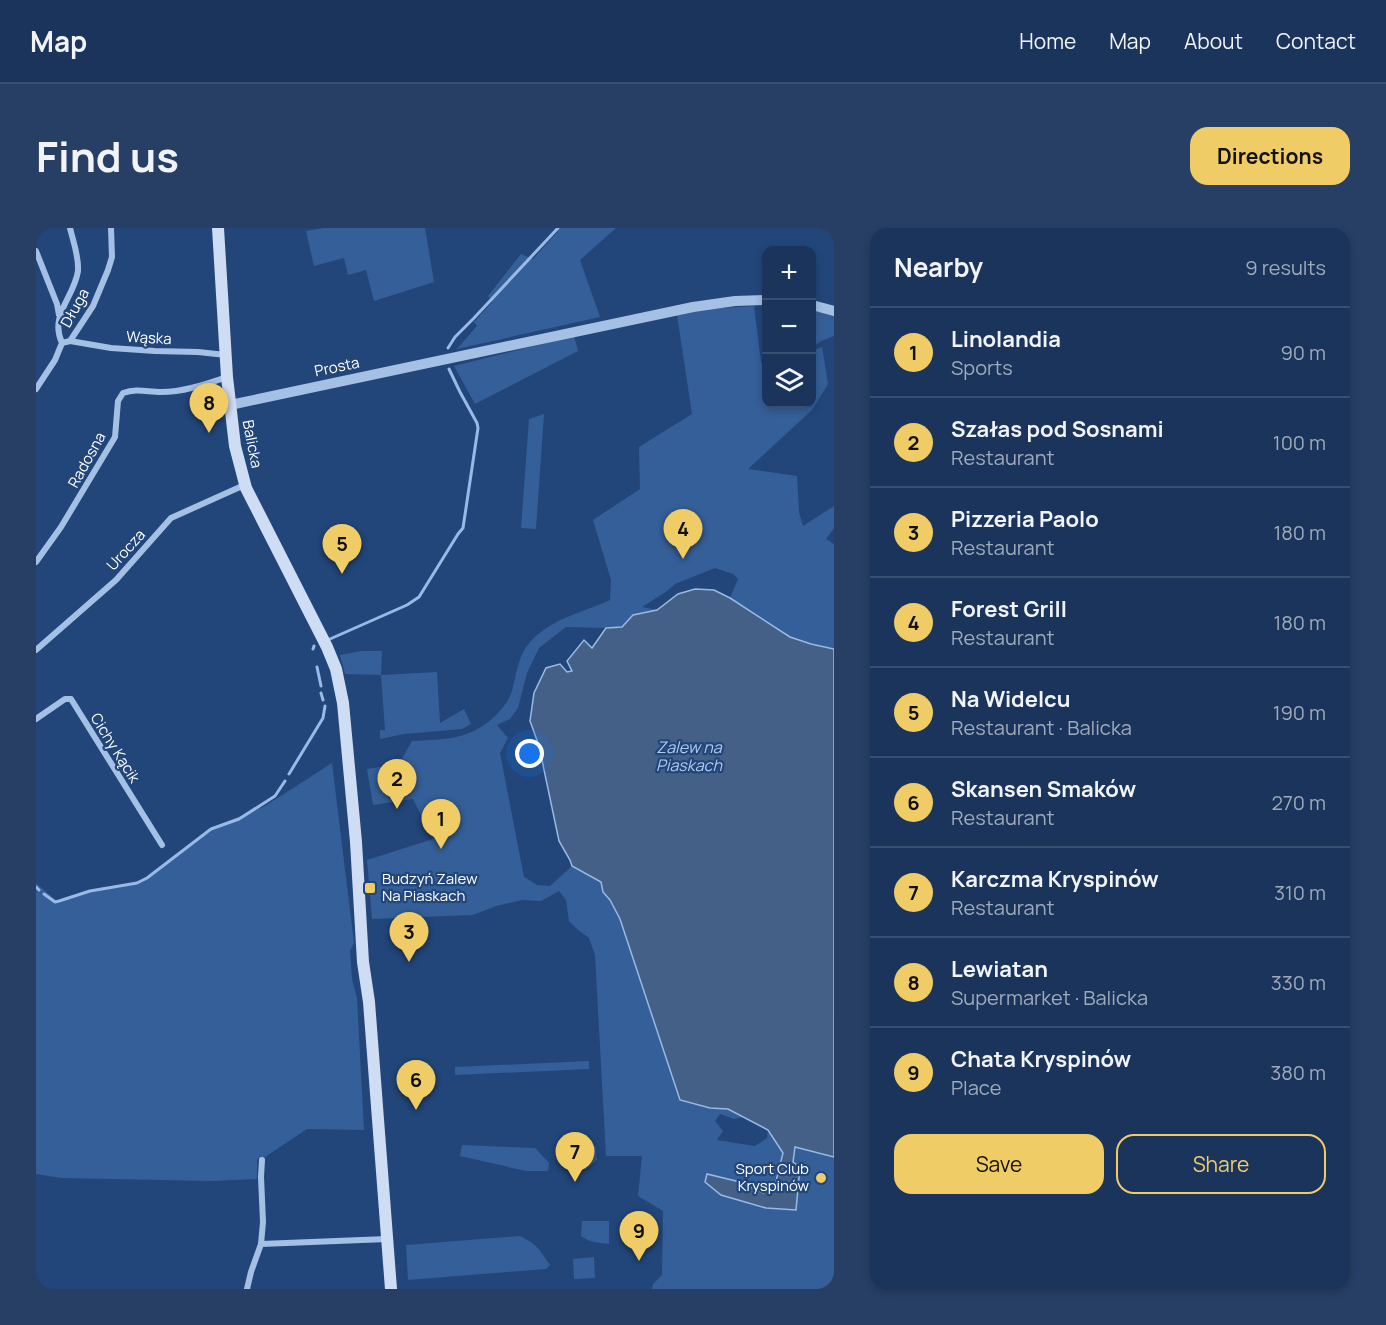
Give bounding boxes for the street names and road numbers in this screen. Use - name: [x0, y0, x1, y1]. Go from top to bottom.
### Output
- street label: Długa: [55, 284, 94, 331]
- street label: Wąska: [126, 326, 172, 349]
- street label: Prosta: [313, 352, 361, 381]
- street label: Balicka: [238, 418, 267, 470]
- street label: Radosna: [63, 428, 110, 491]
- street label: Urocza: [101, 525, 150, 575]
- street label: Cichy Kącik: [86, 709, 145, 787]

